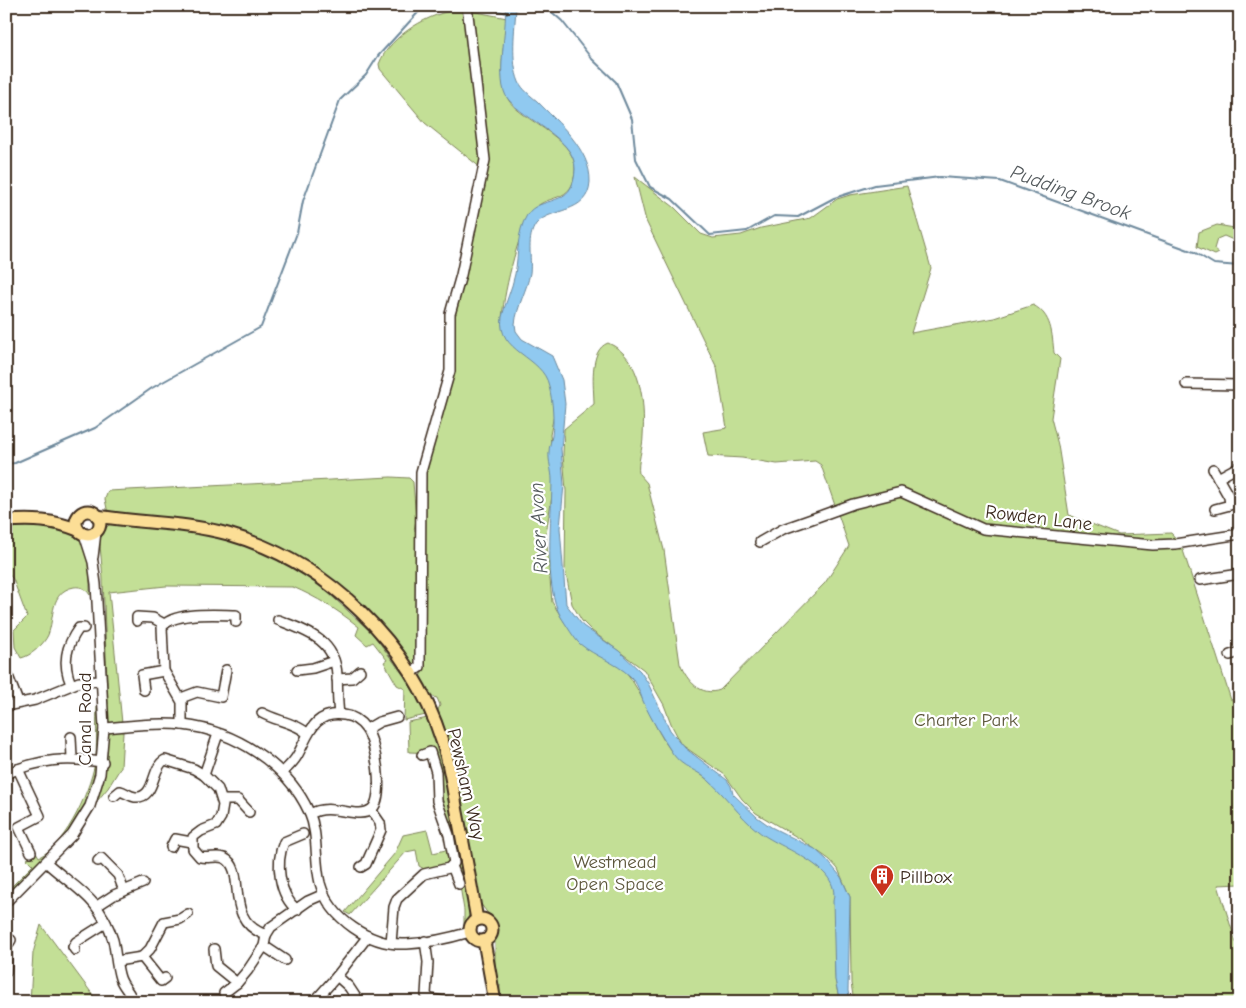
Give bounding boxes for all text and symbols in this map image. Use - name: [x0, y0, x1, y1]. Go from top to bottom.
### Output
- water label: Pudding Brook: [1008, 160, 1134, 225]
- water label: River Avon: [525, 482, 552, 574]
- street label: Rowden Lane: [984, 501, 1094, 535]
- street label: Canal Road: [74, 672, 96, 766]
- park label: Charter Park: [914, 709, 1019, 731]
- street label: Pewsham Way: [442, 726, 490, 843]
- park label: Westmead Open Space: [566, 851, 664, 895]
- building icon: Pillbox: [869, 863, 895, 897]
- place label: Pillbox: [900, 866, 953, 888]

